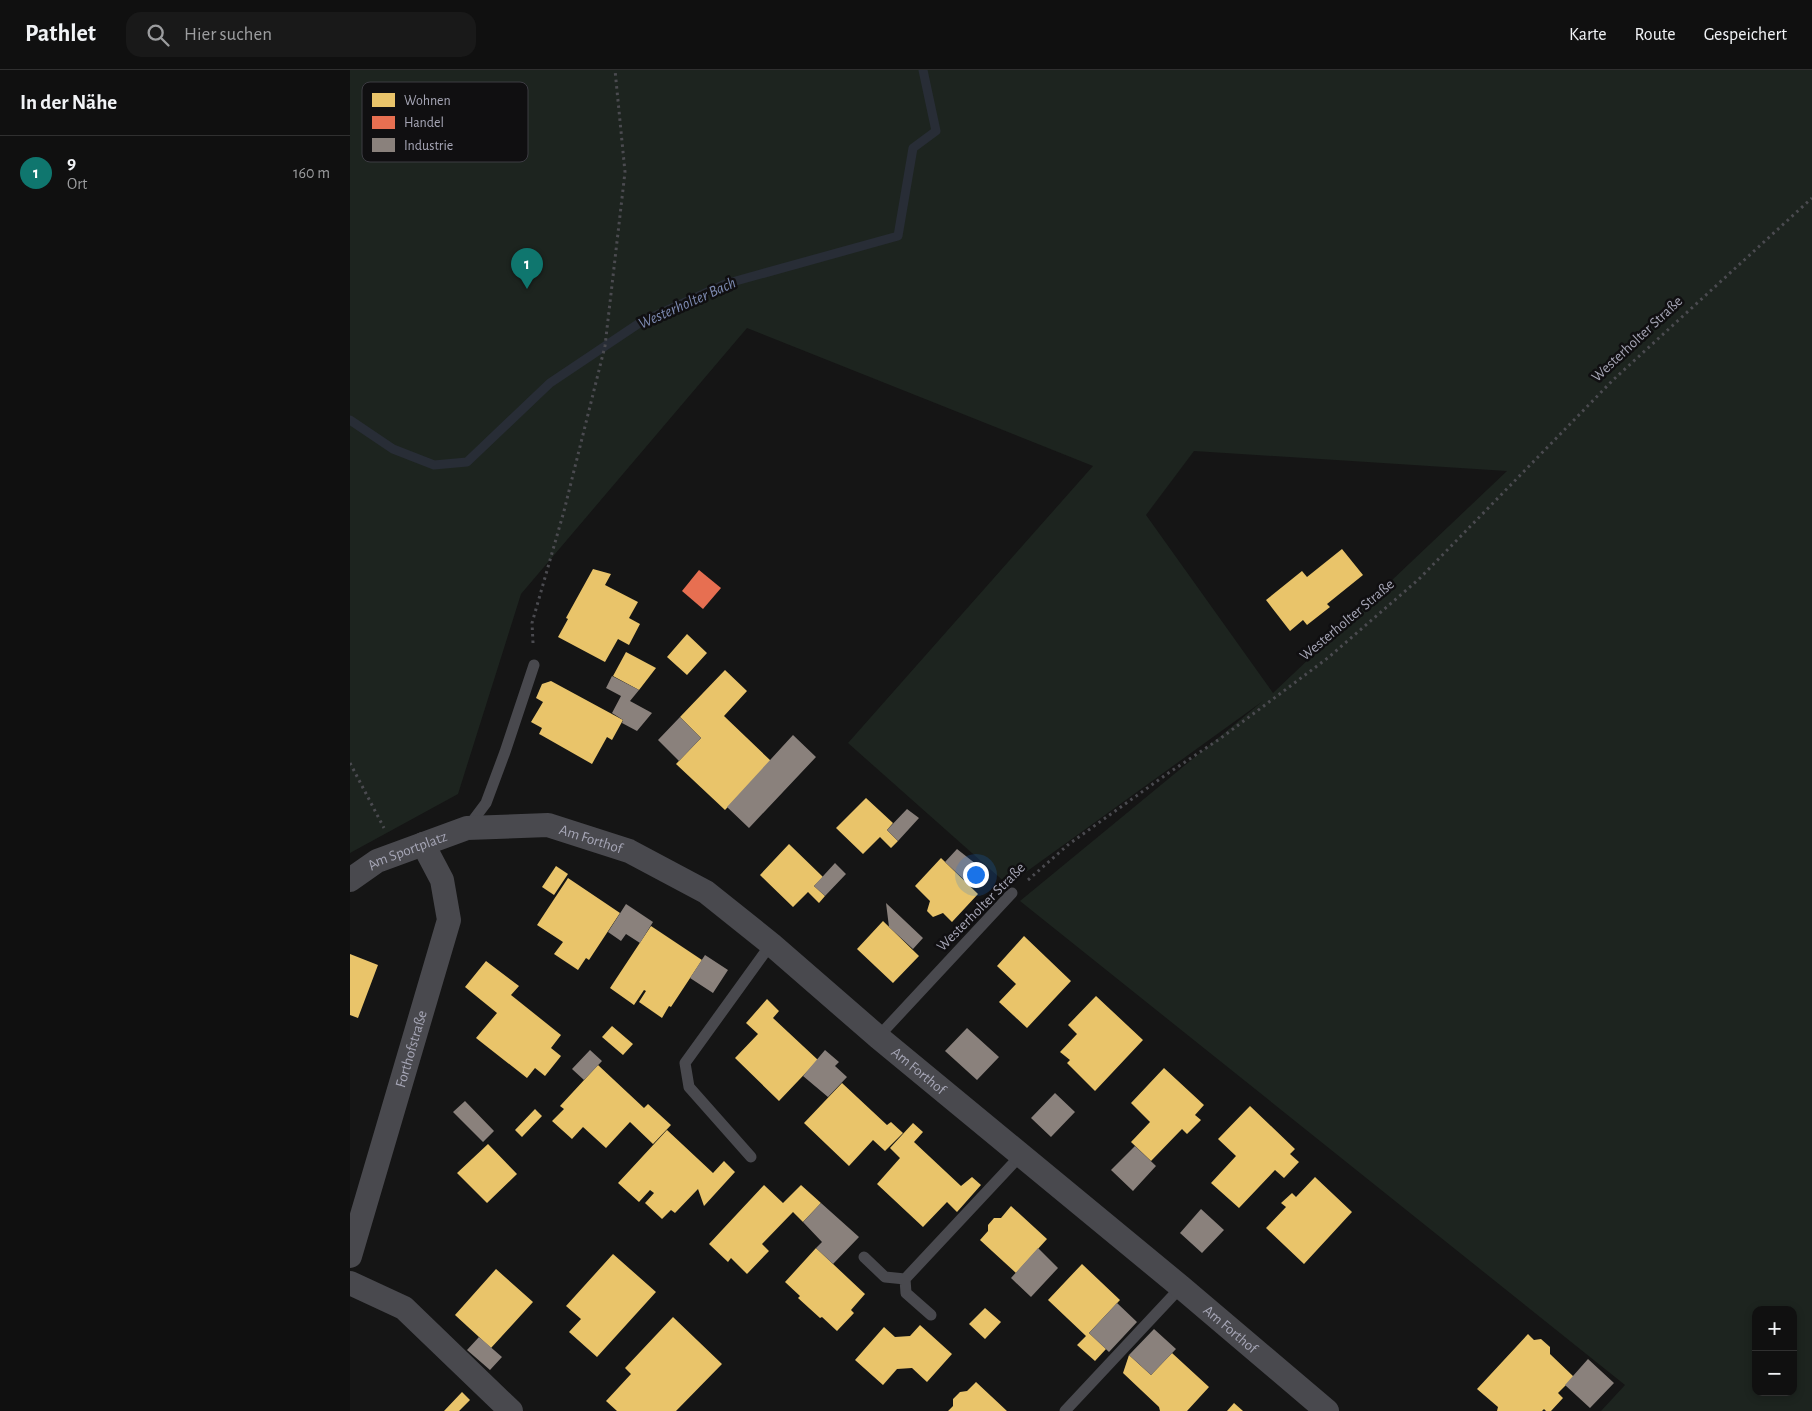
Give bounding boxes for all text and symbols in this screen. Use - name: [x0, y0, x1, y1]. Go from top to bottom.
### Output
- search box: [126, 12, 476, 57]
- icon: search: [144, 21, 172, 49]
- text: Pathlet: [25, 22, 96, 46]
- text: Hier suchen: [184, 25, 272, 44]
- text: Karte: [1569, 26, 1606, 44]
- text: Route: [1634, 26, 1676, 44]
- text: Gespeichert: [1704, 26, 1787, 44]
- legend: [362, 82, 528, 162]
- text: In der Nähe: [20, 92, 117, 113]
- text: Wohnen: [404, 94, 451, 108]
- text: Handel: [404, 116, 444, 130]
- text: Industrie: [404, 139, 453, 153]
- text: 9: [67, 154, 76, 173]
- text: 1: [33, 165, 39, 181]
- text: 160 m: [293, 165, 330, 181]
- text: Ort: [67, 176, 87, 192]
- pin: 1: [511, 248, 543, 289]
- water label: Westerholter Bach: [636, 274, 738, 332]
- street label: Westerholter Straße: [1589, 293, 1685, 385]
- street label: Westerholter Straße: [1297, 576, 1397, 664]
- street label: Am Forthof: [558, 822, 626, 856]
- street label: Am Sportplatz: [365, 829, 449, 873]
- street label: Westerholter Straße: [934, 860, 1028, 954]
- your location: [963, 862, 989, 888]
- street label: Forthofstraße: [393, 1008, 430, 1089]
- street label: Am Forthof: [889, 1044, 950, 1098]
- street label: Am Forthof: [1201, 1302, 1261, 1357]
- map controls: [1752, 1306, 1797, 1396]
- button: +: [1752, 1306, 1797, 1351]
- button: −: [1752, 1351, 1797, 1396]

